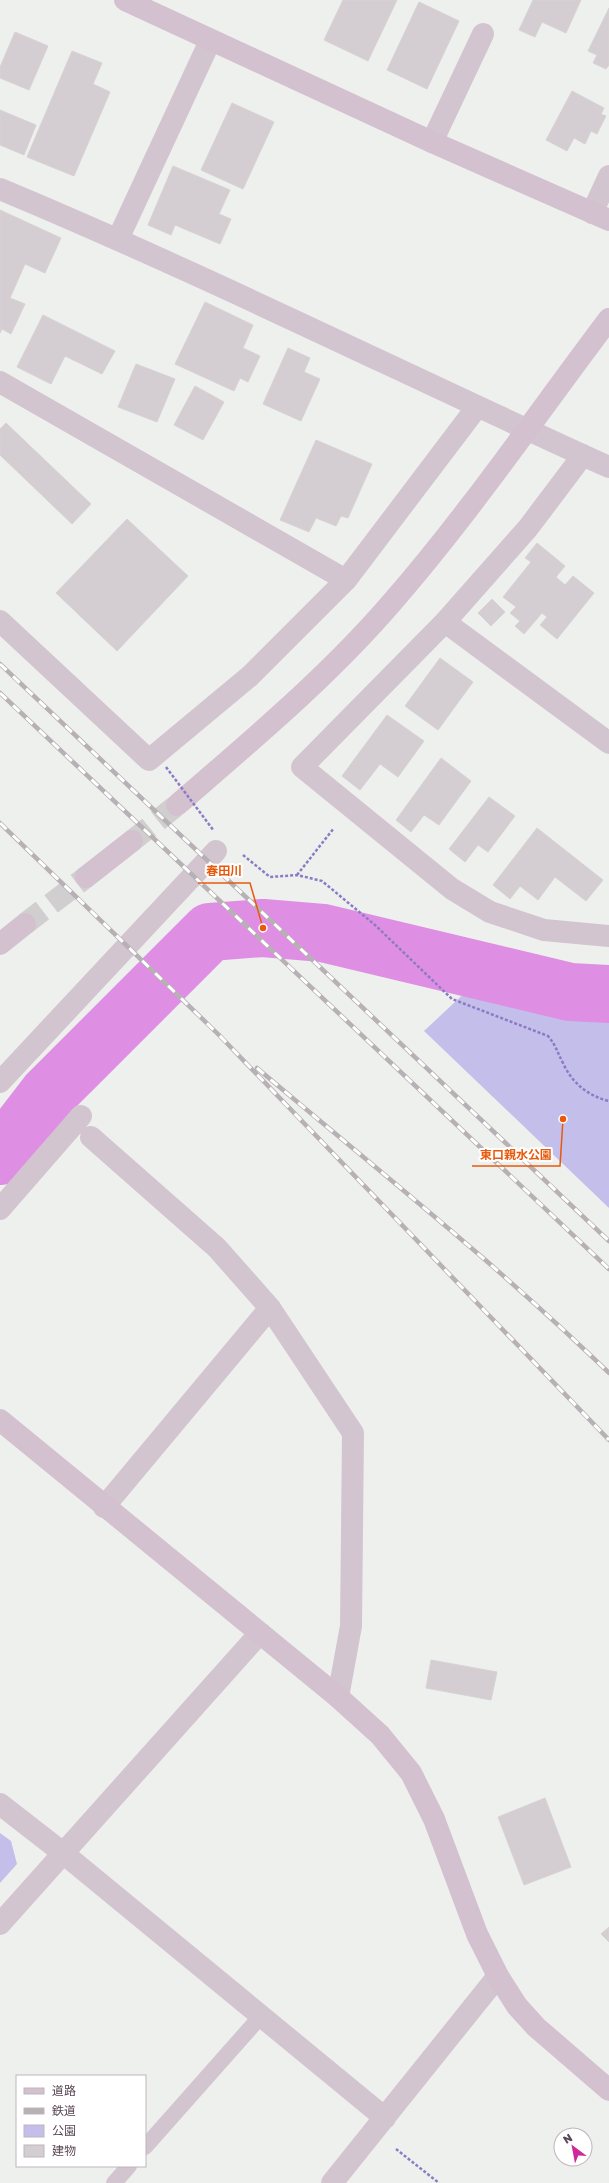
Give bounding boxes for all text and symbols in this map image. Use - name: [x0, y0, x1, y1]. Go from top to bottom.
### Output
- callout: 春田川: [198, 859, 250, 883]
- text: 春田川: [206, 863, 242, 878]
- callout: 東口親水公園: [472, 1142, 560, 1166]
- text: 東口親水公園: [480, 1147, 552, 1162]
- legend: [16, 2075, 146, 2167]
- text: 道路: [52, 2083, 76, 2098]
- text: 鉄道: [52, 2103, 76, 2118]
- text: 公園: [52, 2123, 76, 2138]
- north arrow: [553, 2127, 593, 2167]
- text: N: [560, 2130, 574, 2146]
- text: 建物: [52, 2143, 76, 2158]

